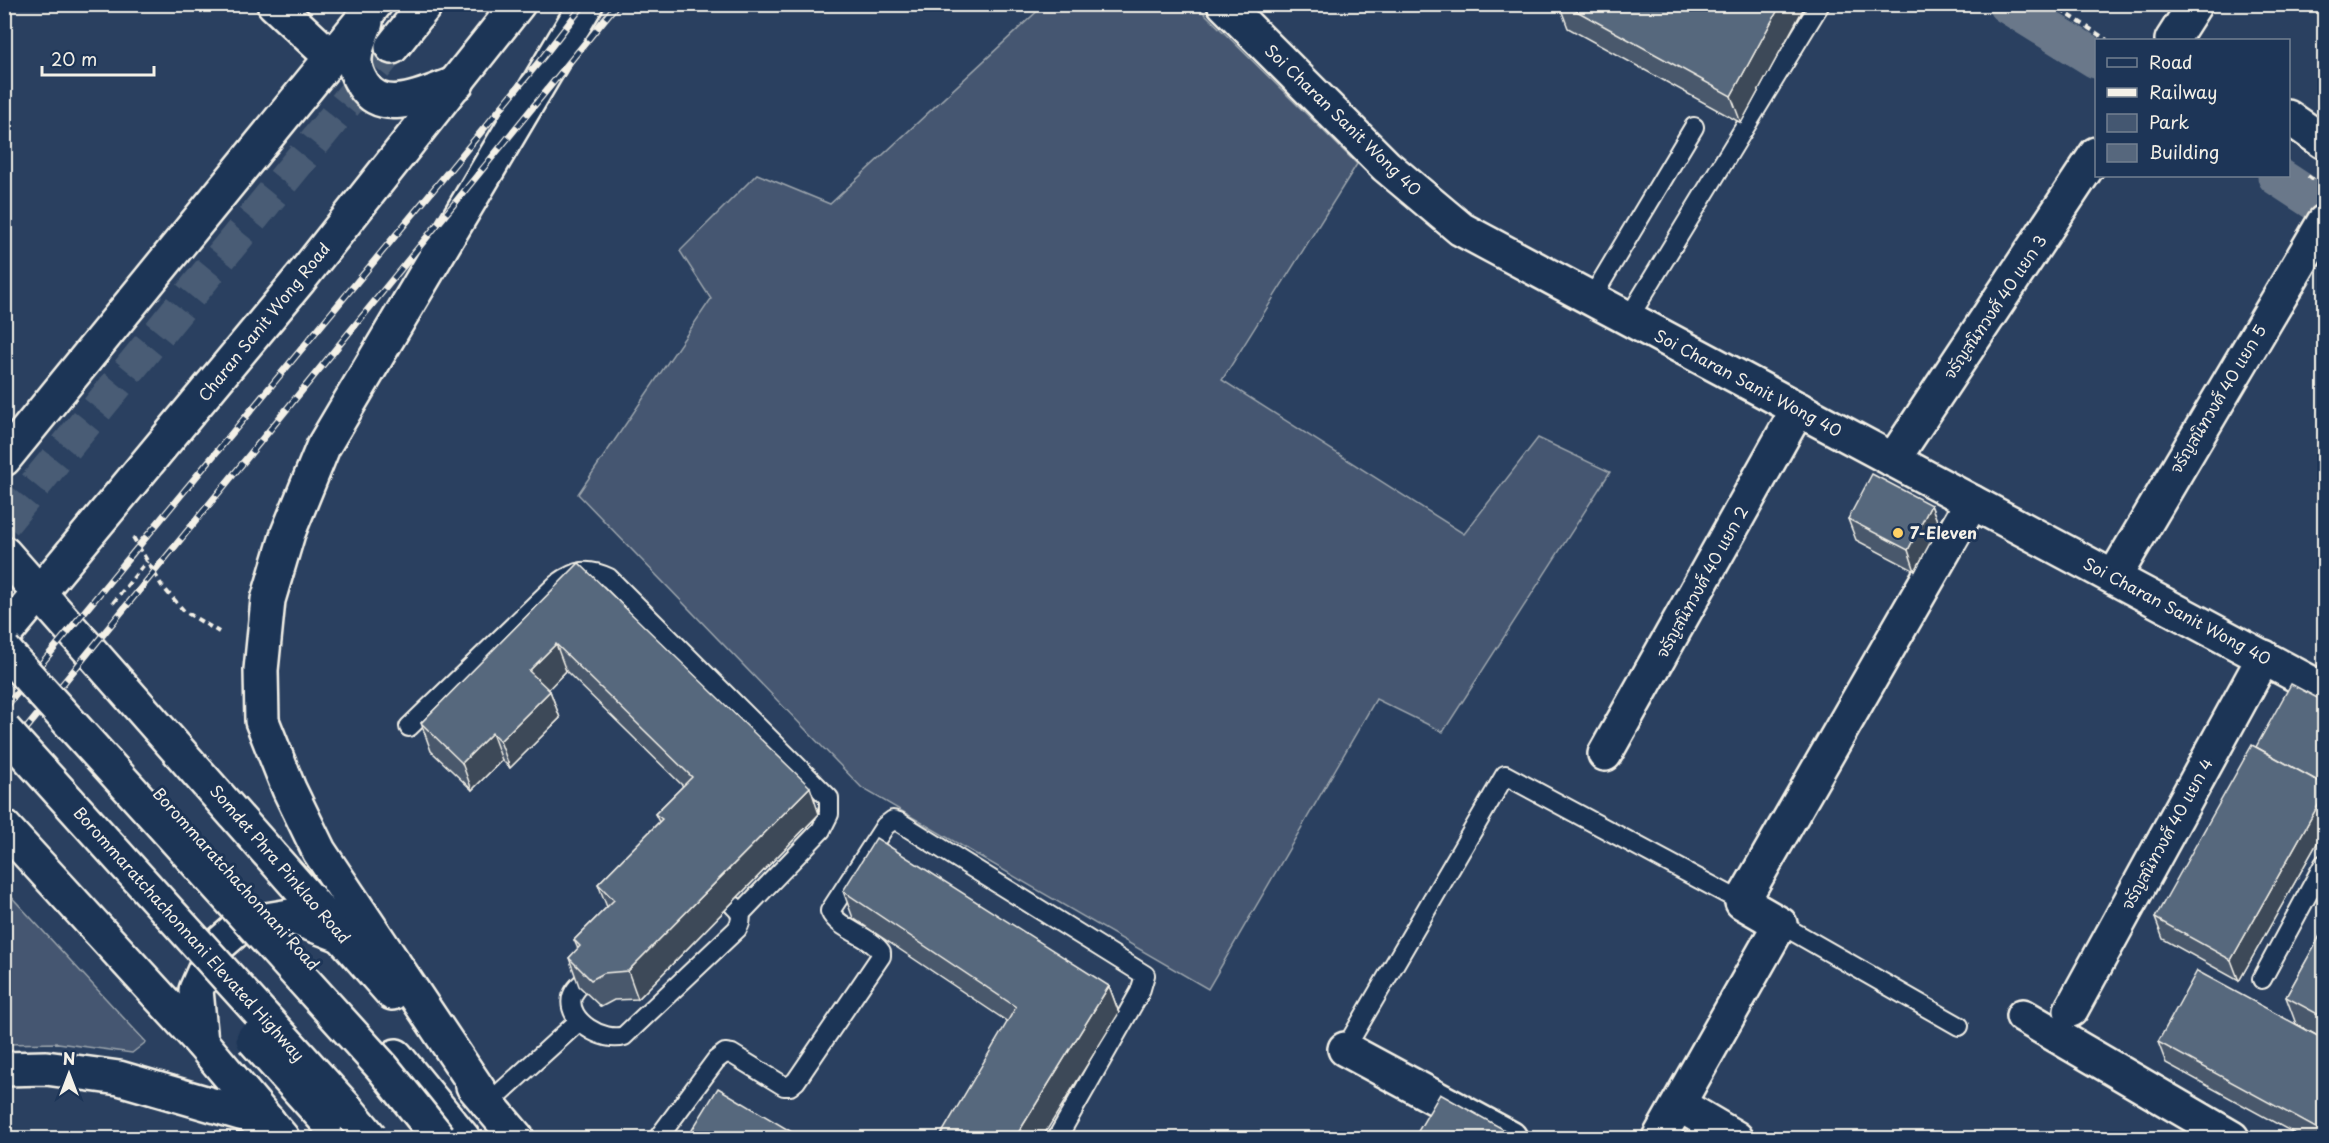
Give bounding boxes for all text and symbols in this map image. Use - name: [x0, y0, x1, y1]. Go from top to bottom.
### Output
- street label: Soi Charan Sanit Wong 40: [1260, 38, 1427, 201]
- scale bar: [42, 39, 154, 77]
- legend: [2095, 39, 2290, 177]
- text: 20 m: [51, 45, 97, 72]
- text: Road: [2149, 48, 2193, 75]
- text: Railway: [2149, 78, 2217, 105]
- text: Park: [2149, 108, 2189, 135]
- text: Building: [2149, 138, 2219, 165]
- street label: จรัญสนิทวงศ์ 40 แยก 3: [1937, 229, 2052, 384]
- street label: Charan Sanit Wong Road: [192, 237, 335, 406]
- street label: จรัญสนิทวงศ์ 40 แยก 5: [2163, 319, 2271, 478]
- street label: Soi Charan Sanit Wong 40: [1650, 322, 1847, 442]
- street label: จรัญสนิทวงศ์ 40 แยก 2: [1649, 501, 1753, 662]
- place label: 7-Eleven: [1910, 520, 1977, 544]
- marker: 7-Eleven: [1891, 526, 1905, 540]
- street label: Soi Charan Sanit Wong 40: [2079, 550, 2276, 670]
- street label: จรัญสนิทวงศ์ 40 แยก 4: [2114, 753, 2218, 914]
- street label: Somdet Phra Pinklao Road: [205, 779, 357, 948]
- street label: Borommaratchachonnani Road: [148, 782, 325, 975]
- street label: Borommaratchachonnani Elevated Highway: [69, 801, 311, 1066]
- north arrow: [39, 1044, 99, 1104]
- text: N: [63, 1046, 75, 1070]

